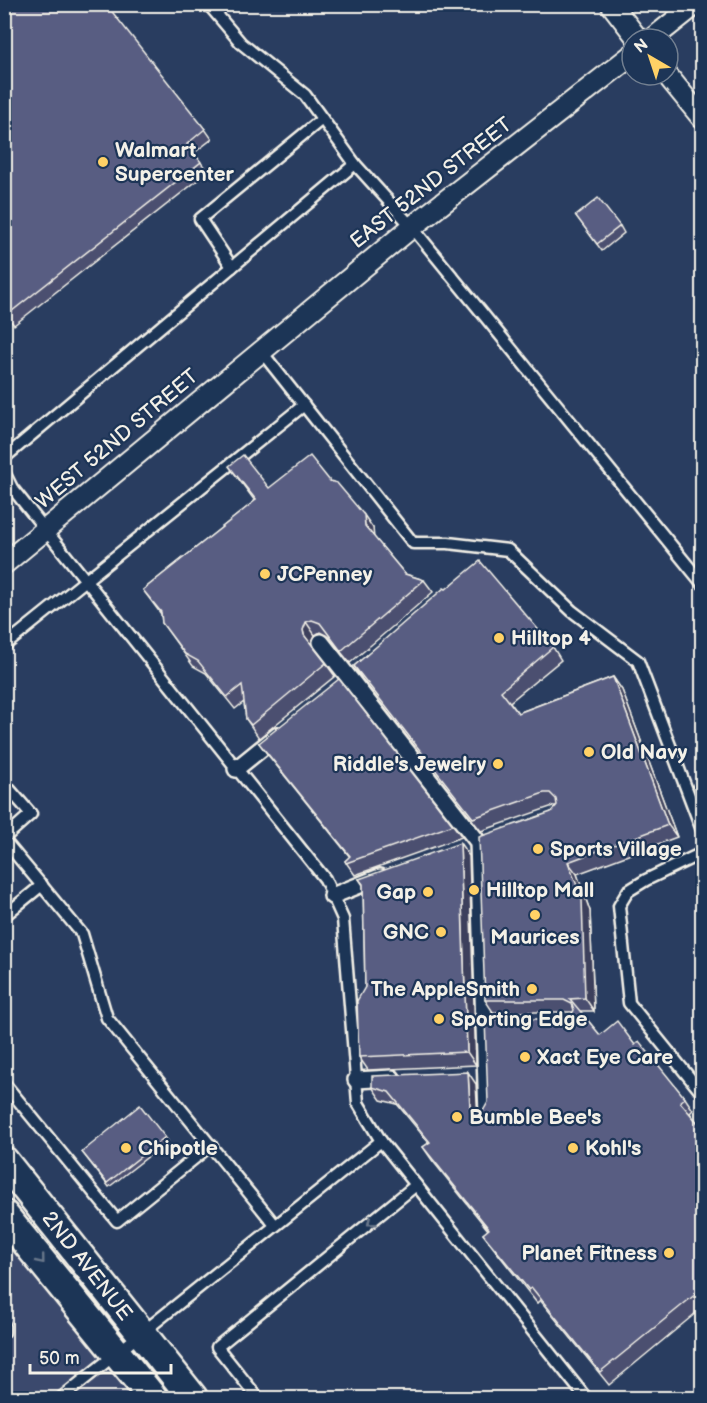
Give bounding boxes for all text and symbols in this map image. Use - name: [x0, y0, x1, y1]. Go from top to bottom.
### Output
- north arrow: [620, 27, 680, 87]
- text: N: [631, 35, 652, 58]
- street label: EAST 52ND STREET: [345, 112, 517, 254]
- place label: Walmart Supercenter: [115, 138, 235, 187]
- marker: Walmart Supercenter: [96, 155, 110, 169]
- street label: WEST 52ND STREET: [31, 363, 204, 514]
- place label: JCPenney: [277, 562, 373, 587]
- marker: JCPenney: [258, 567, 272, 581]
- place label: Hilltop 4: [511, 626, 592, 651]
- marker: Hilltop 4: [492, 631, 506, 645]
- place label: Old Navy: [601, 740, 688, 765]
- marker: Old Navy: [582, 745, 596, 759]
- place label: Riddle's Jewelry: [333, 752, 486, 777]
- marker: Riddle's Jewelry: [491, 757, 505, 771]
- place label: Sports Village: [550, 837, 682, 862]
- marker: Sports Village: [531, 842, 545, 856]
- place label: Hilltop Mall: [486, 878, 594, 903]
- place label: Gap: [376, 880, 416, 905]
- marker: Hilltop Mall: [467, 883, 481, 897]
- marker: Gap: [421, 885, 435, 899]
- marker: Maurices: [528, 908, 542, 922]
- place label: GNC: [383, 920, 429, 945]
- marker: GNC: [434, 925, 448, 939]
- place label: Maurices: [490, 925, 580, 950]
- place label: The AppleSmith: [371, 977, 520, 1002]
- marker: The AppleSmith: [525, 982, 539, 996]
- place label: Sporting Edge: [451, 1007, 587, 1032]
- marker: Sporting Edge: [432, 1012, 446, 1026]
- place label: Xact Eye Care: [537, 1045, 673, 1070]
- marker: Xact Eye Care: [518, 1050, 532, 1064]
- place label: Bumble Bee's: [469, 1105, 601, 1130]
- marker: Bumble Bee's: [450, 1110, 464, 1124]
- place label: Chipotle: [138, 1136, 218, 1161]
- place label: Kohl's: [585, 1136, 641, 1161]
- marker: Chipotle: [119, 1141, 133, 1155]
- marker: Kohl's: [566, 1141, 580, 1155]
- street label: 2ND AVENUE: [37, 1206, 137, 1326]
- one-way arrow: [367, 1214, 378, 1225]
- place label: Planet Fitness: [521, 1241, 657, 1266]
- marker: Planet Fitness: [662, 1246, 676, 1260]
- one-way arrow: [34, 1253, 45, 1264]
- scale bar: [30, 1337, 171, 1375]
- text: 50 m: [39, 1348, 80, 1369]

